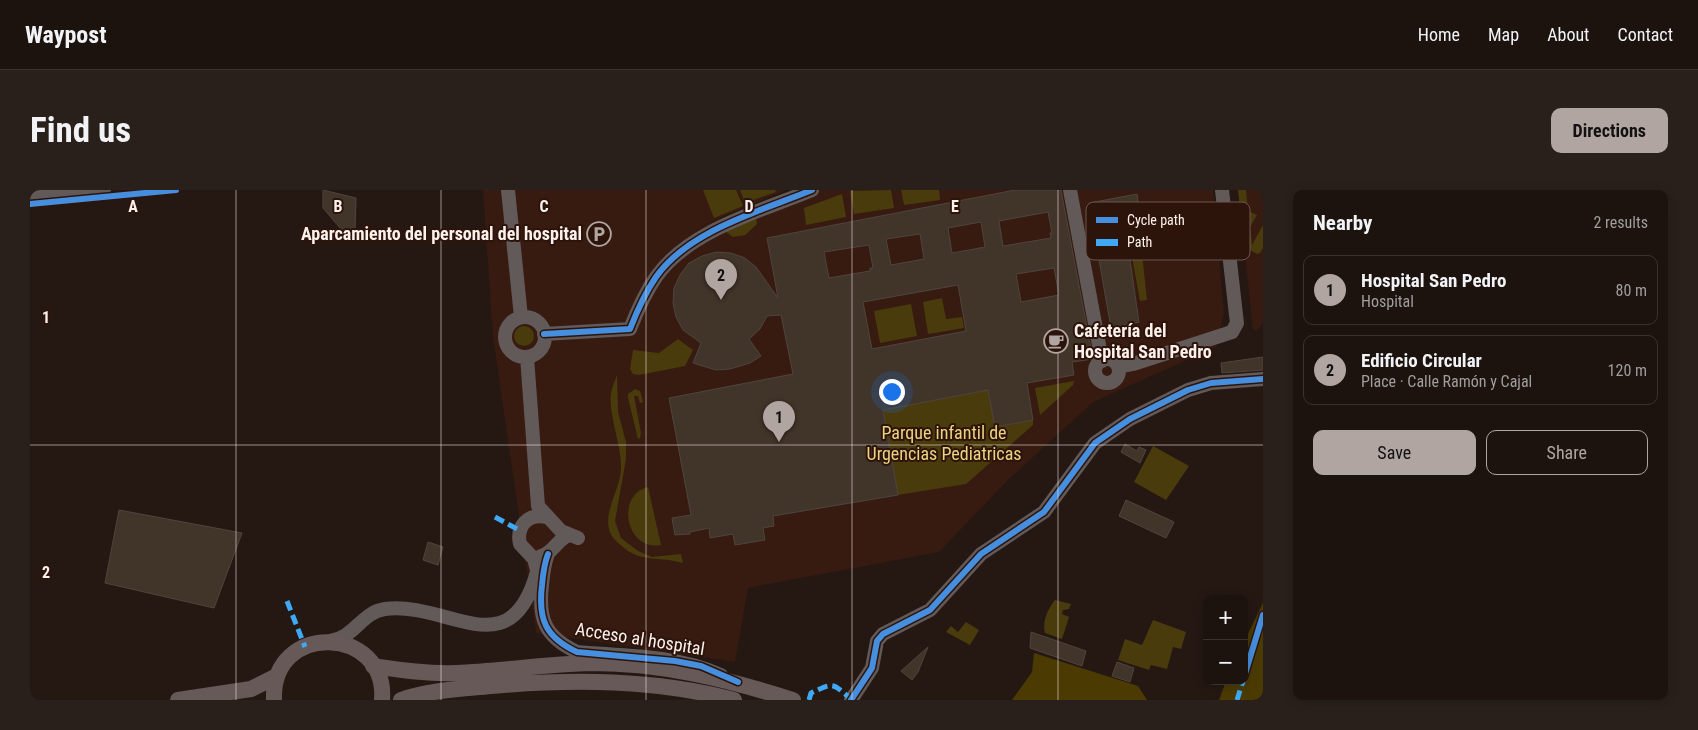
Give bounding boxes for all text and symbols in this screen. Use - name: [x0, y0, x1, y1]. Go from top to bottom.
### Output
- text: Waypost: [25, 21, 107, 49]
- text: Home: [1418, 24, 1460, 45]
- text: Map: [1488, 24, 1519, 45]
- text: About: [1547, 24, 1589, 45]
- text: Contact: [1617, 24, 1673, 45]
- button: Directions: [1551, 108, 1668, 153]
- text: Find us: [30, 110, 131, 151]
- text: A: [128, 197, 138, 216]
- text: B: [334, 197, 343, 216]
- text: C: [539, 197, 549, 216]
- text: D: [744, 197, 754, 216]
- text: E: [951, 197, 959, 216]
- legend: [1086, 202, 1250, 260]
- text: Nearby: [1313, 211, 1372, 235]
- text: Cycle path: [1127, 212, 1185, 228]
- text: 2 results: [1593, 213, 1648, 232]
- parking icon: Aparcamiento del personal del hospital: [586, 221, 612, 247]
- place label: Aparcamiento del personal del hospital: [301, 223, 582, 244]
- text: Path: [1127, 234, 1152, 250]
- pin: 2: [705, 259, 737, 300]
- text: Hospital San Pedro: [1361, 269, 1506, 292]
- text: 1: [1326, 281, 1334, 300]
- text: 80 m: [1615, 281, 1647, 300]
- text: Hospital: [1361, 292, 1414, 311]
- text: 1: [42, 308, 50, 327]
- place label: Cafetería del Hospital San Pedro: [1074, 320, 1212, 362]
- cafe icon: Cafetería del Hospital San Pedro: [1043, 328, 1069, 354]
- text: Edificio Circular: [1361, 349, 1482, 372]
- text: 2: [1326, 361, 1334, 380]
- text: 120 m: [1608, 361, 1647, 380]
- text: Place · Calle Ramón y Cajal: [1361, 372, 1532, 391]
- your location: [879, 379, 905, 405]
- pin: 1: [763, 401, 795, 442]
- park label: Parque infantil de Urgencias Pediatricas: [867, 422, 1021, 464]
- button: Save: [1313, 430, 1476, 475]
- button: Share: [1486, 430, 1648, 475]
- text: 2: [42, 563, 50, 582]
- map controls: [1203, 595, 1248, 685]
- button: +: [1203, 595, 1248, 640]
- street label: Acceso al hospital: [574, 618, 706, 659]
- button: −: [1203, 640, 1248, 685]

